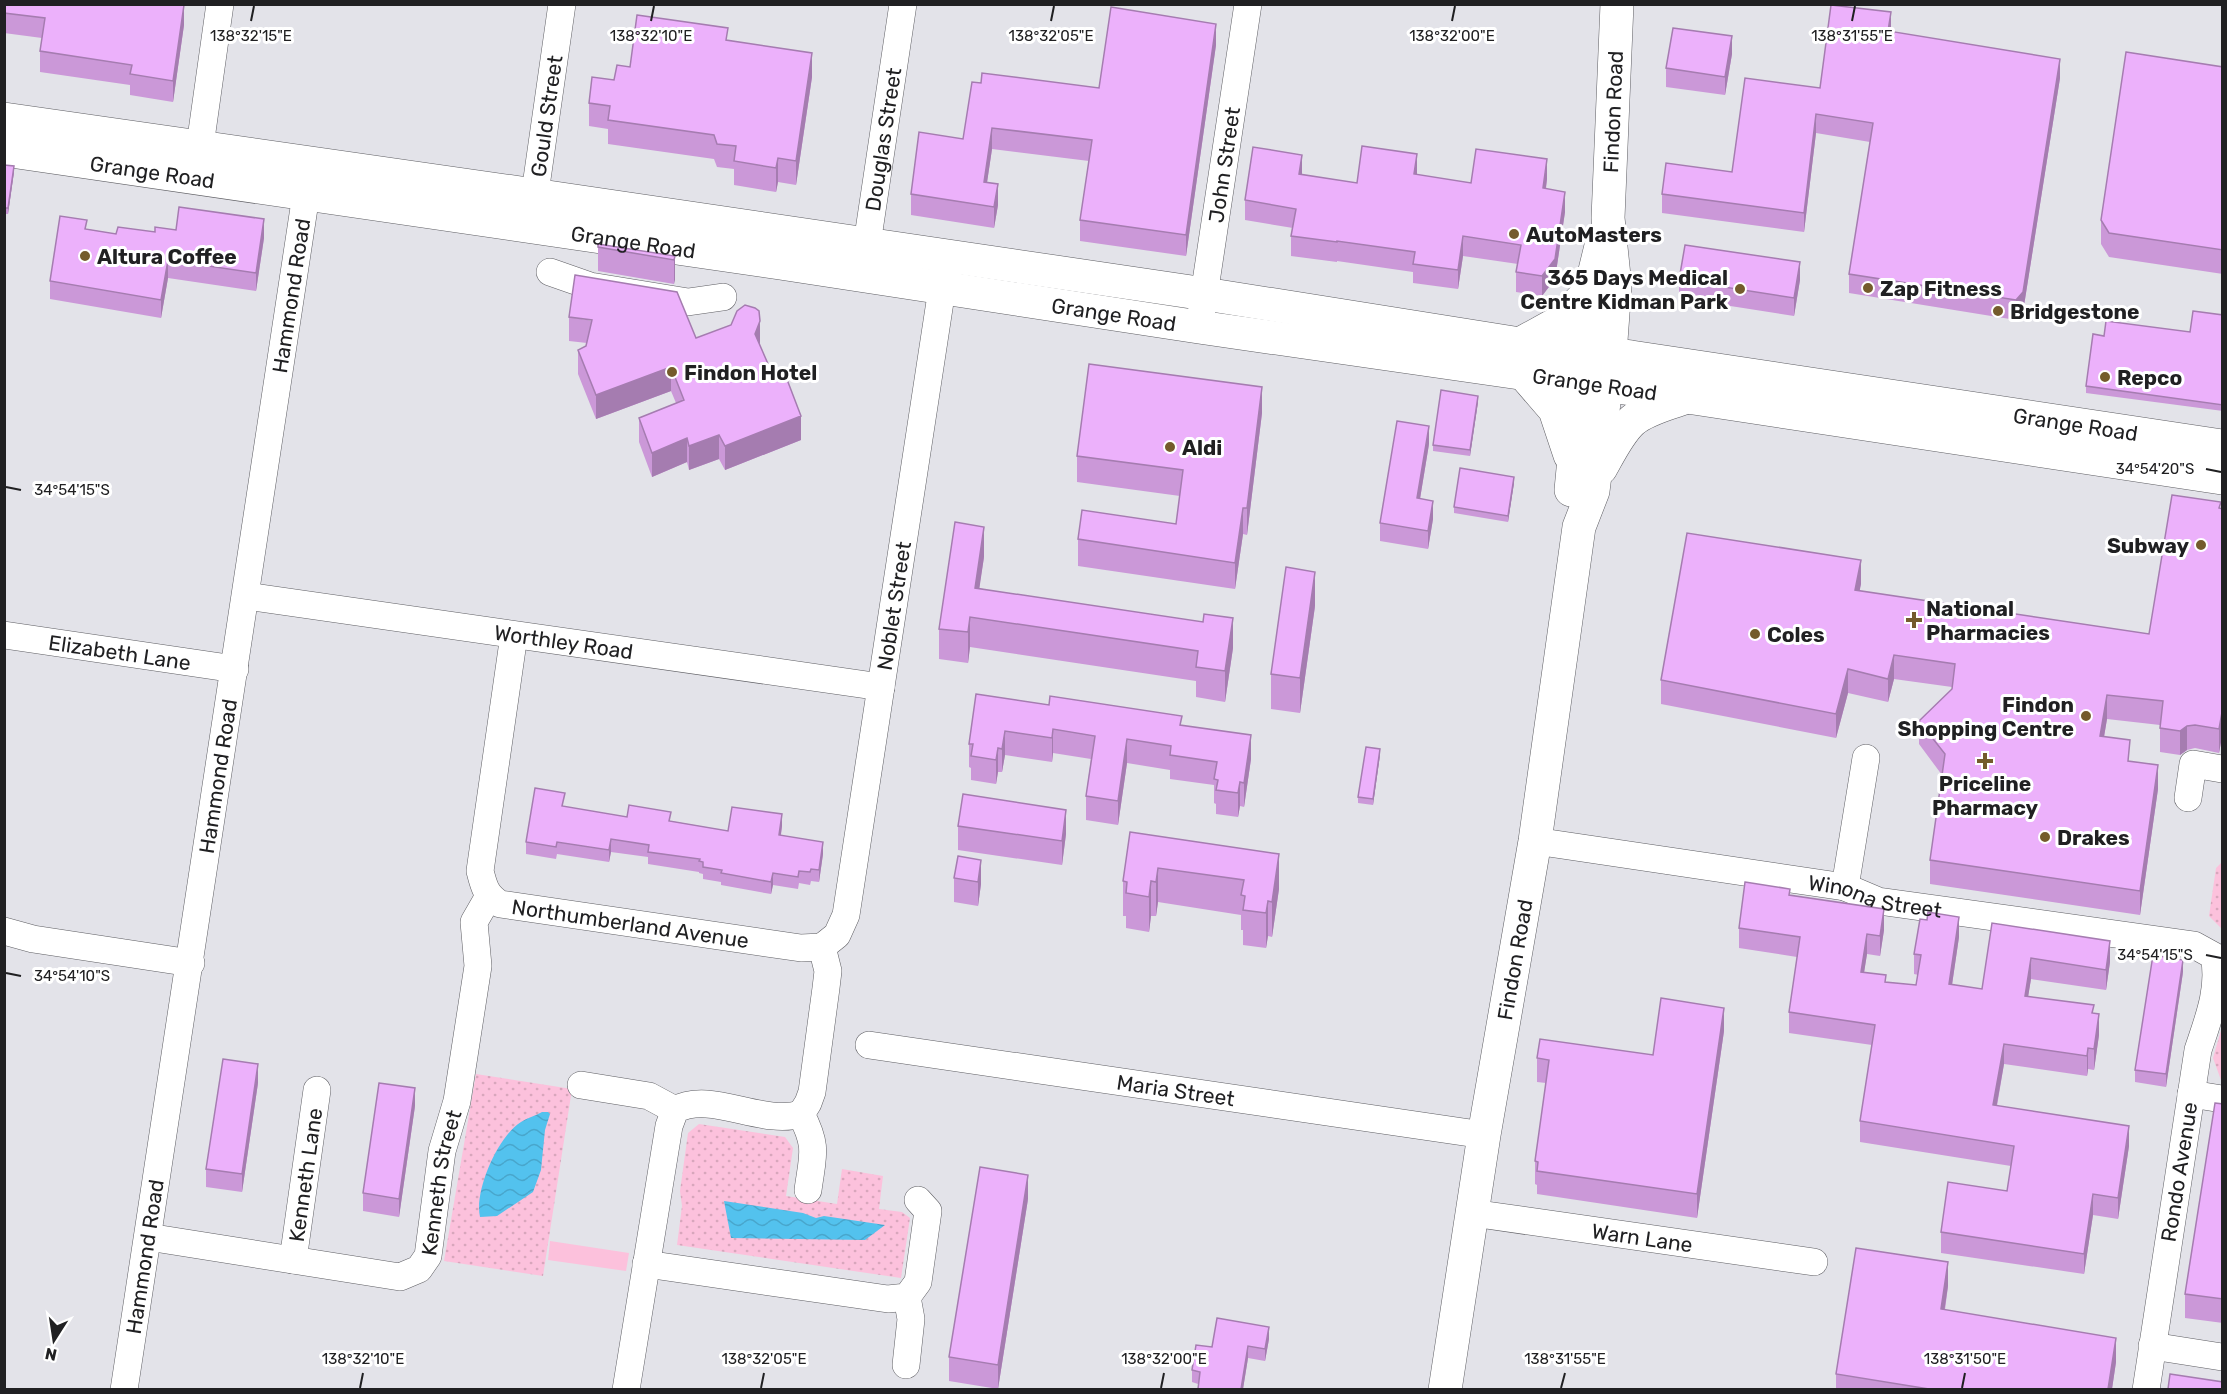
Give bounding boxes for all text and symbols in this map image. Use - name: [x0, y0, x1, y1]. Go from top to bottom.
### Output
- text: 138°32'15"E: [210, 27, 292, 45]
- text: 138°32'10"E: [610, 27, 692, 45]
- text: 138°32'05"E: [1008, 27, 1094, 45]
- text: 138°32'00"E: [1409, 27, 1495, 45]
- text: 138°31'55"E: [1811, 27, 1893, 45]
- street label: Findon Road: [1597, 50, 1628, 173]
- street label: Gould Street: [525, 54, 567, 178]
- street label: Douglas Street: [860, 66, 906, 213]
- street label: John Street: [1203, 105, 1245, 224]
- street label: Grange Road: [88, 150, 216, 193]
- street label: Hammond Road: [267, 217, 315, 375]
- street label: Grange Road: [569, 220, 697, 263]
- place label: AutoMasters: [1526, 222, 1662, 247]
- marker: AutoMasters: [1507, 227, 1521, 241]
- place label: Altura Coffee: [97, 244, 237, 269]
- marker: Altura Coffee: [78, 249, 92, 263]
- place label: 365 Days Medical Centre Kidman Park: [1520, 265, 1729, 314]
- place label: Zap Fitness: [1880, 276, 2002, 301]
- marker: Zap Fitness: [1861, 281, 1875, 295]
- marker: 365 Days Medical Centre Kidman Park: [1733, 282, 1747, 296]
- street label: Grange Road: [1050, 292, 1178, 336]
- place label: Bridgestone: [2010, 299, 2140, 324]
- marker: Bridgestone: [1991, 304, 2005, 318]
- place label: Findon Hotel: [684, 360, 817, 385]
- street label: Grange Road: [1531, 362, 1659, 405]
- marker: Findon Hotel: [665, 365, 679, 379]
- place label: Repco: [2117, 365, 2182, 390]
- marker: Repco: [2098, 370, 2112, 384]
- street label: Grange Road: [2012, 402, 2140, 446]
- place label: Aldi: [1182, 435, 1222, 460]
- marker: Aldi: [1163, 440, 1177, 454]
- text: 34°54'20"S: [2116, 460, 2194, 478]
- text: 34°54'15"S: [34, 481, 110, 499]
- place label: Subway: [2107, 533, 2189, 558]
- marker: Subway: [2194, 538, 2208, 552]
- street label: Noblet Street: [871, 540, 916, 672]
- place label: National Pharmacies: [1926, 596, 2050, 645]
- marker: National Pharmacies: [1907, 613, 1921, 627]
- street label: Worthley Road: [493, 619, 635, 664]
- place label: Coles: [1767, 622, 1825, 647]
- marker: Coles: [1748, 627, 1762, 641]
- street label: Elizabeth Lane: [47, 629, 193, 675]
- place label: Findon Shopping Centre: [1897, 692, 2074, 741]
- street label: Hammond Road: [193, 697, 242, 855]
- marker: Findon Shopping Centre: [2079, 709, 2093, 723]
- marker: Priceline Pharmacy: [1978, 754, 1992, 768]
- place label: Priceline Pharmacy: [1932, 771, 2038, 820]
- place label: Drakes: [2057, 825, 2130, 850]
- marker: Drakes: [2038, 830, 2052, 844]
- street label: Winona Street: [1807, 869, 1943, 922]
- street label: Northumberland Avenue: [510, 893, 751, 953]
- street label: Findon Road: [1492, 897, 1537, 1022]
- text: 34°54'15"S: [2117, 946, 2193, 964]
- text: 34°54'10"S: [34, 967, 110, 985]
- street label: Maria Street: [1115, 1069, 1236, 1111]
- street label: Rondo Avenue: [2156, 1100, 2202, 1244]
- street label: Kenneth Lane: [283, 1106, 327, 1243]
- street label: Kenneth Street: [416, 1107, 466, 1257]
- street label: Hammond Road: [120, 1177, 168, 1336]
- street label: Warn Lane: [1590, 1218, 1694, 1257]
- north arrow: [24, 1310, 84, 1370]
- text: N: [43, 1344, 59, 1365]
- text: 138°32'10"E: [322, 1350, 404, 1368]
- text: 138°32'05"E: [721, 1350, 807, 1368]
- text: 138°32'00"E: [1121, 1350, 1207, 1368]
- text: 138°31'55"E: [1524, 1350, 1606, 1368]
- text: 138°31'50"E: [1924, 1350, 2006, 1368]

